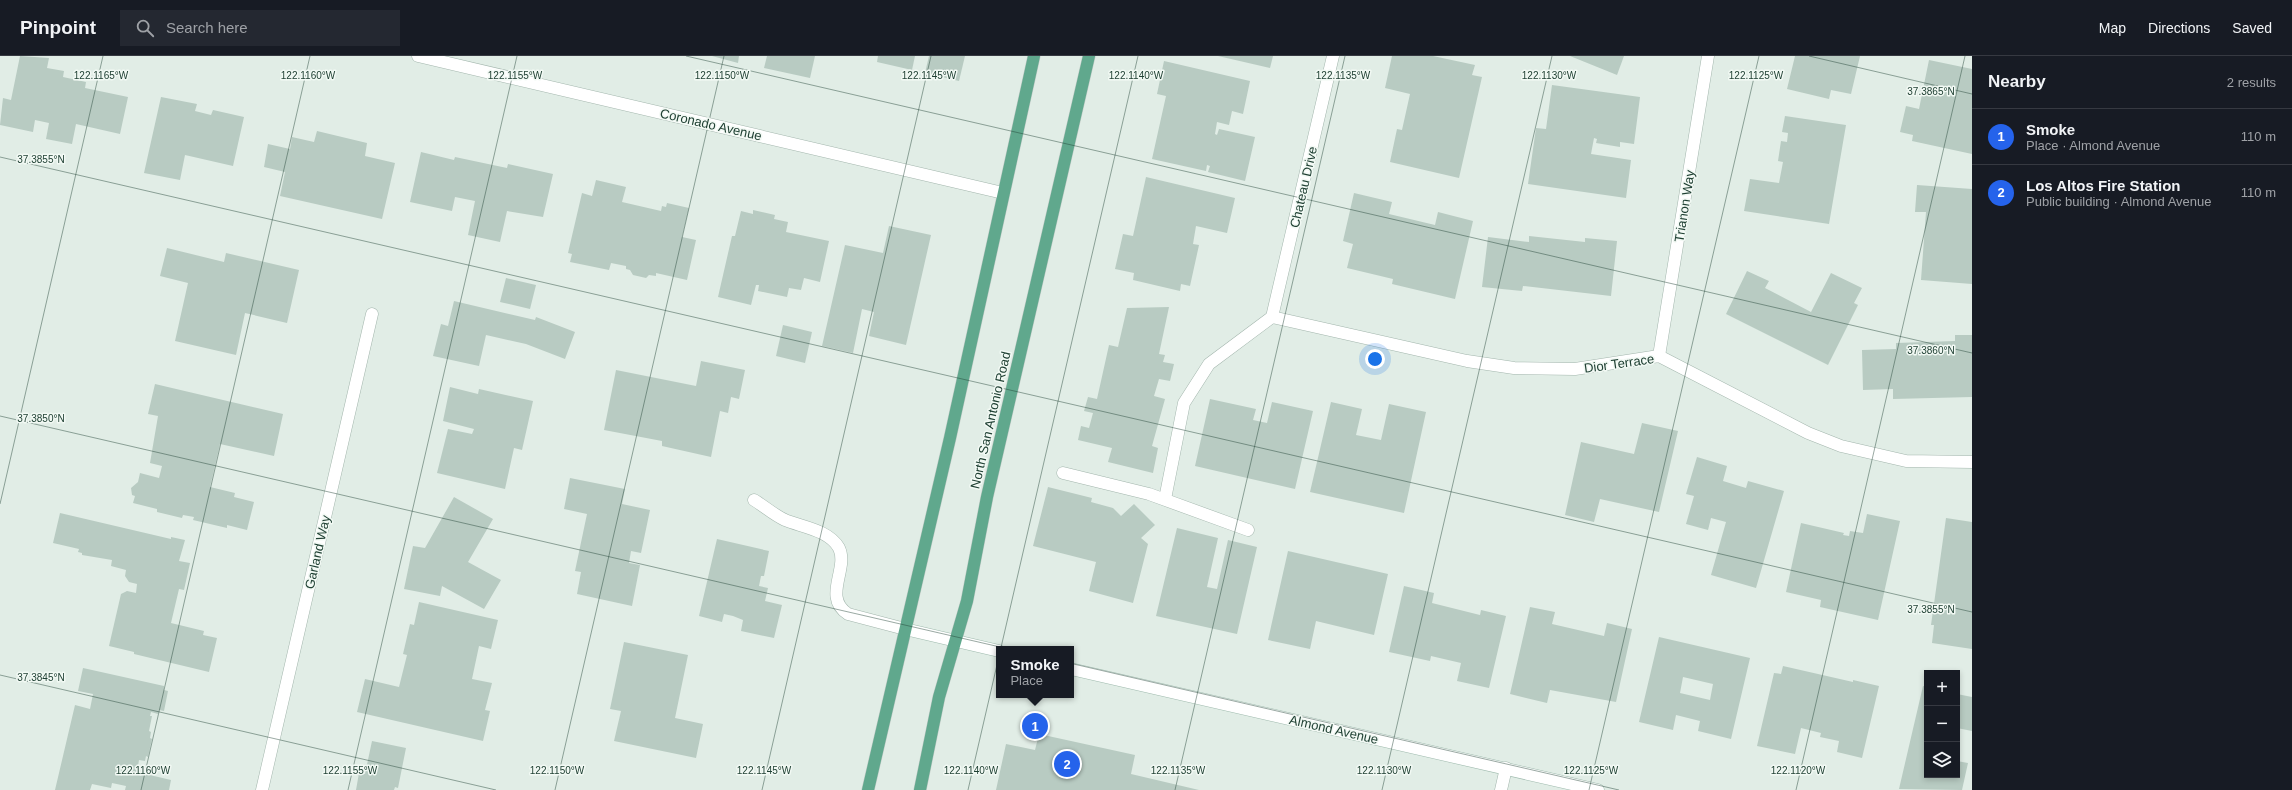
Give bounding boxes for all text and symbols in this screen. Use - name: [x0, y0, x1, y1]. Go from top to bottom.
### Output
- search box: [120, 10, 400, 46]
- text: Pinpoint: [20, 17, 96, 38]
- icon: search: [134, 17, 156, 39]
- text: Search here: [166, 19, 248, 36]
- text: Map: [2099, 20, 2126, 36]
- text: Directions: [2148, 20, 2210, 36]
- text: Saved: [2232, 20, 2272, 36]
- text: 122.1165°W: [74, 70, 129, 81]
- text: 122.1160°W: [281, 70, 336, 81]
- text: 122.1155°W: [488, 70, 543, 81]
- text: 122.1150°W: [695, 70, 750, 81]
- text: 122.1145°W: [902, 70, 957, 81]
- text: 122.1140°W: [1109, 70, 1164, 81]
- text: 122.1135°W: [1316, 70, 1371, 81]
- text: 122.1130°W: [1522, 70, 1577, 81]
- text: 122.1125°W: [1729, 70, 1784, 81]
- text: Nearby: [1988, 72, 2046, 91]
- text: 2 results: [2227, 75, 2276, 90]
- text: 37.3865°N: [1907, 86, 1955, 97]
- street label: Coronado Avenue: [659, 105, 763, 143]
- text: Smoke: [2026, 121, 2075, 138]
- text: 1: [1997, 129, 2005, 144]
- text: 110 m: [2241, 129, 2276, 144]
- text: Place · Almond Avenue: [2026, 138, 2160, 153]
- street label: Chateau Drive: [1287, 145, 1320, 229]
- text: 37.3855°N: [17, 154, 65, 165]
- street label: Trianon Way: [1671, 169, 1698, 243]
- text: Los Altos Fire Station: [2026, 177, 2180, 194]
- text: 2: [1997, 185, 2005, 200]
- text: 110 m: [2241, 185, 2276, 200]
- text: Public building · Almond Avenue: [2026, 194, 2212, 209]
- text: 37.3860°N: [1907, 345, 1955, 356]
- your location: [1365, 349, 1385, 369]
- street label: North San Antonio Road: [967, 350, 1014, 490]
- street label: Dior Terrace: [1583, 351, 1655, 376]
- text: 37.3850°N: [17, 413, 65, 424]
- street label: Garland Way: [302, 513, 333, 591]
- text: 37.3855°N: [1907, 604, 1955, 615]
- popup: [996, 646, 1074, 698]
- text: Smoke: [1010, 656, 1060, 673]
- map controls: [1924, 670, 1960, 778]
- button: +: [1924, 670, 1960, 706]
- text: 37.3845°N: [17, 672, 65, 683]
- text: Place: [1010, 673, 1043, 688]
- button: −: [1924, 706, 1960, 742]
- pin: 1: [1022, 711, 1048, 741]
- street label: Almond Avenue: [1288, 712, 1380, 747]
- button: layers: [1924, 742, 1960, 778]
- pin: 2: [1054, 749, 1080, 779]
- text: 122.1160°W: [116, 765, 171, 776]
- text: 122.1155°W: [323, 765, 378, 776]
- text: 122.1150°W: [530, 765, 585, 776]
- text: 122.1145°W: [737, 765, 792, 776]
- text: 122.1140°W: [944, 765, 999, 776]
- text: 122.1135°W: [1151, 765, 1206, 776]
- text: 122.1130°W: [1357, 765, 1412, 776]
- text: 122.1125°W: [1564, 765, 1619, 776]
- text: 122.1120°W: [1771, 765, 1826, 776]

